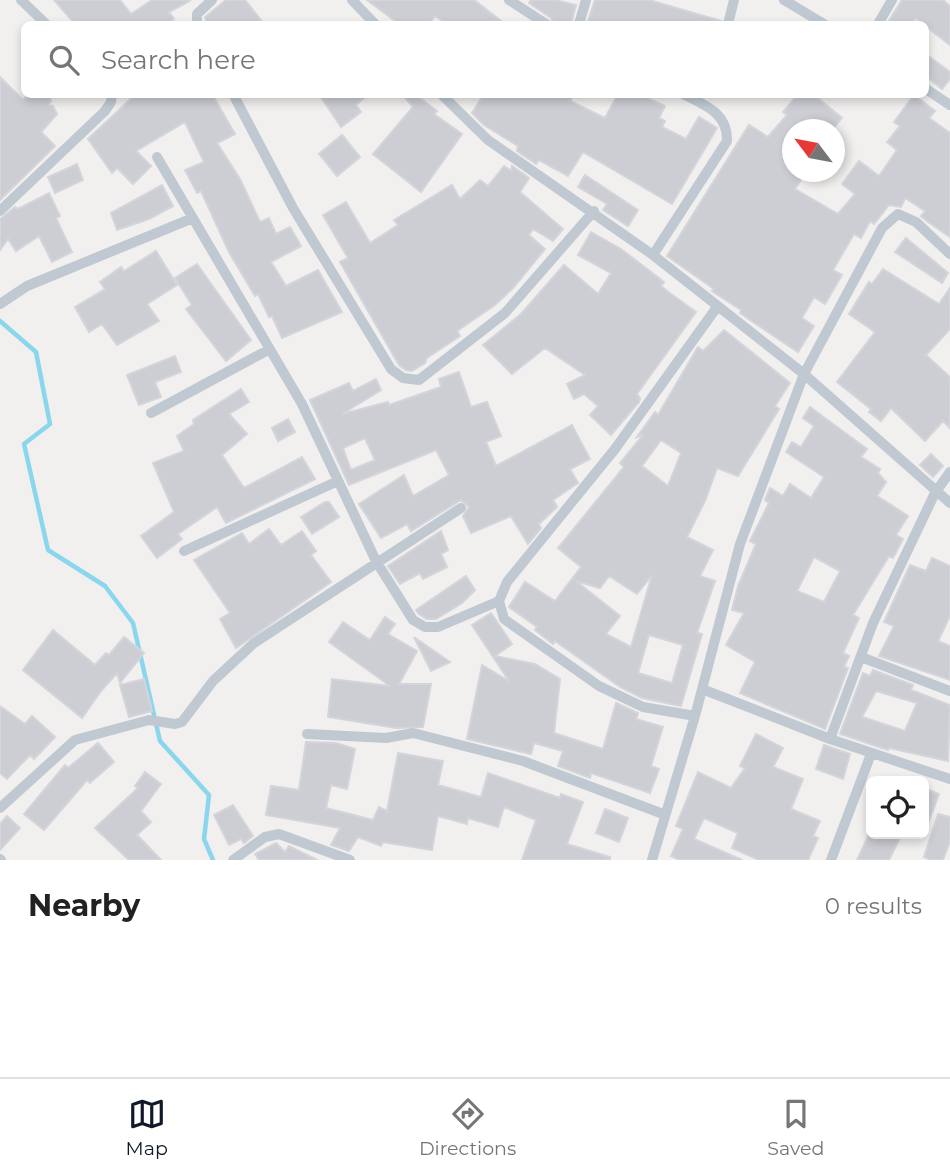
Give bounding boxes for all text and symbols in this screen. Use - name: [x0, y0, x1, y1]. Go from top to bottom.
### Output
- search box: [21, 21, 929, 98]
- icon: search: [45, 41, 83, 79]
- text: Search here: [101, 44, 256, 76]
- north arrow: [782, 119, 845, 182]
- map controls: [866, 776, 929, 839]
- button: locate: [866, 776, 929, 839]
- text: Nearby: [28, 887, 140, 924]
- text: 0 results: [825, 892, 922, 920]
- tab: Map: [126, 1095, 168, 1160]
- tab: Directions: [419, 1095, 516, 1160]
- tab: Saved: [767, 1095, 824, 1160]

